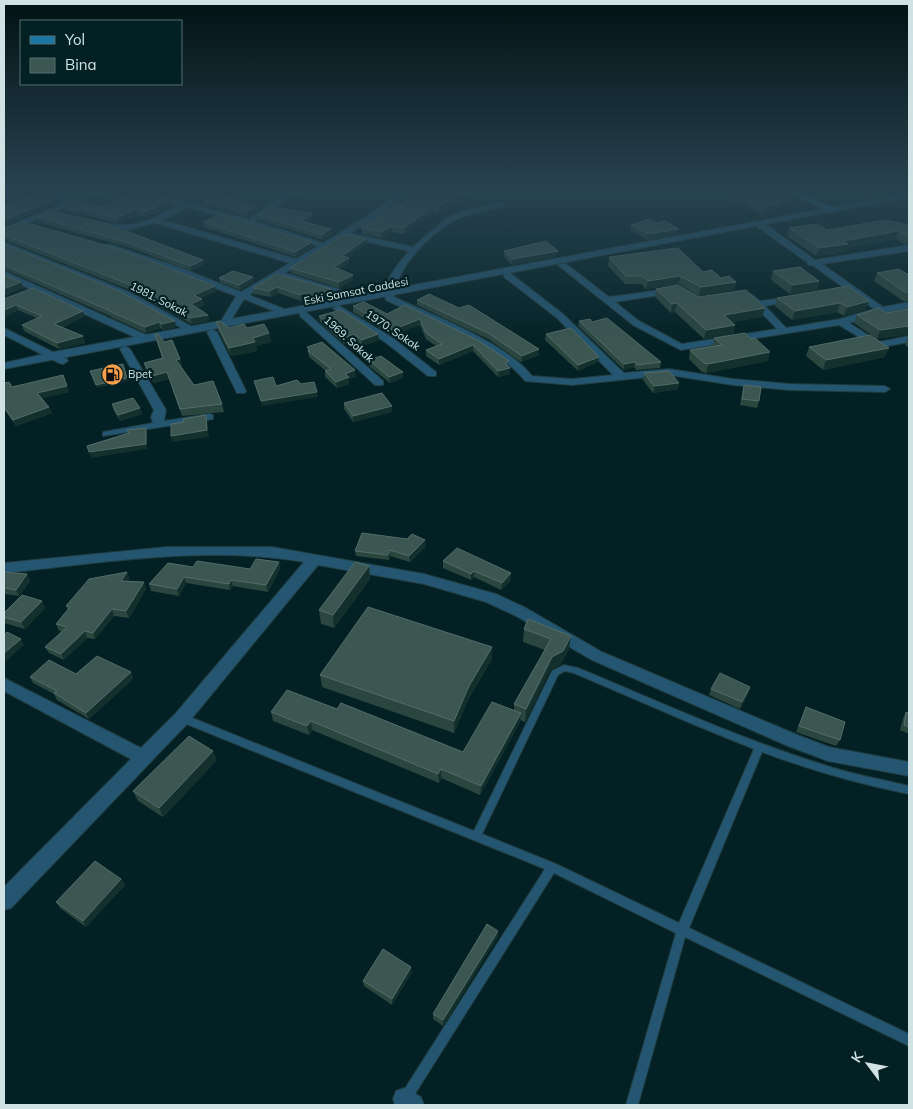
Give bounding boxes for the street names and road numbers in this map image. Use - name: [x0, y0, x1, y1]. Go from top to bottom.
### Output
- street label: Eski Samsat Caddesi: [303, 274, 409, 308]
- street label: 1981. Sokak: [128, 279, 190, 320]
- street label: 1970. Sokak: [363, 307, 423, 354]
- street label: 1969. Sokak: [321, 313, 377, 365]

